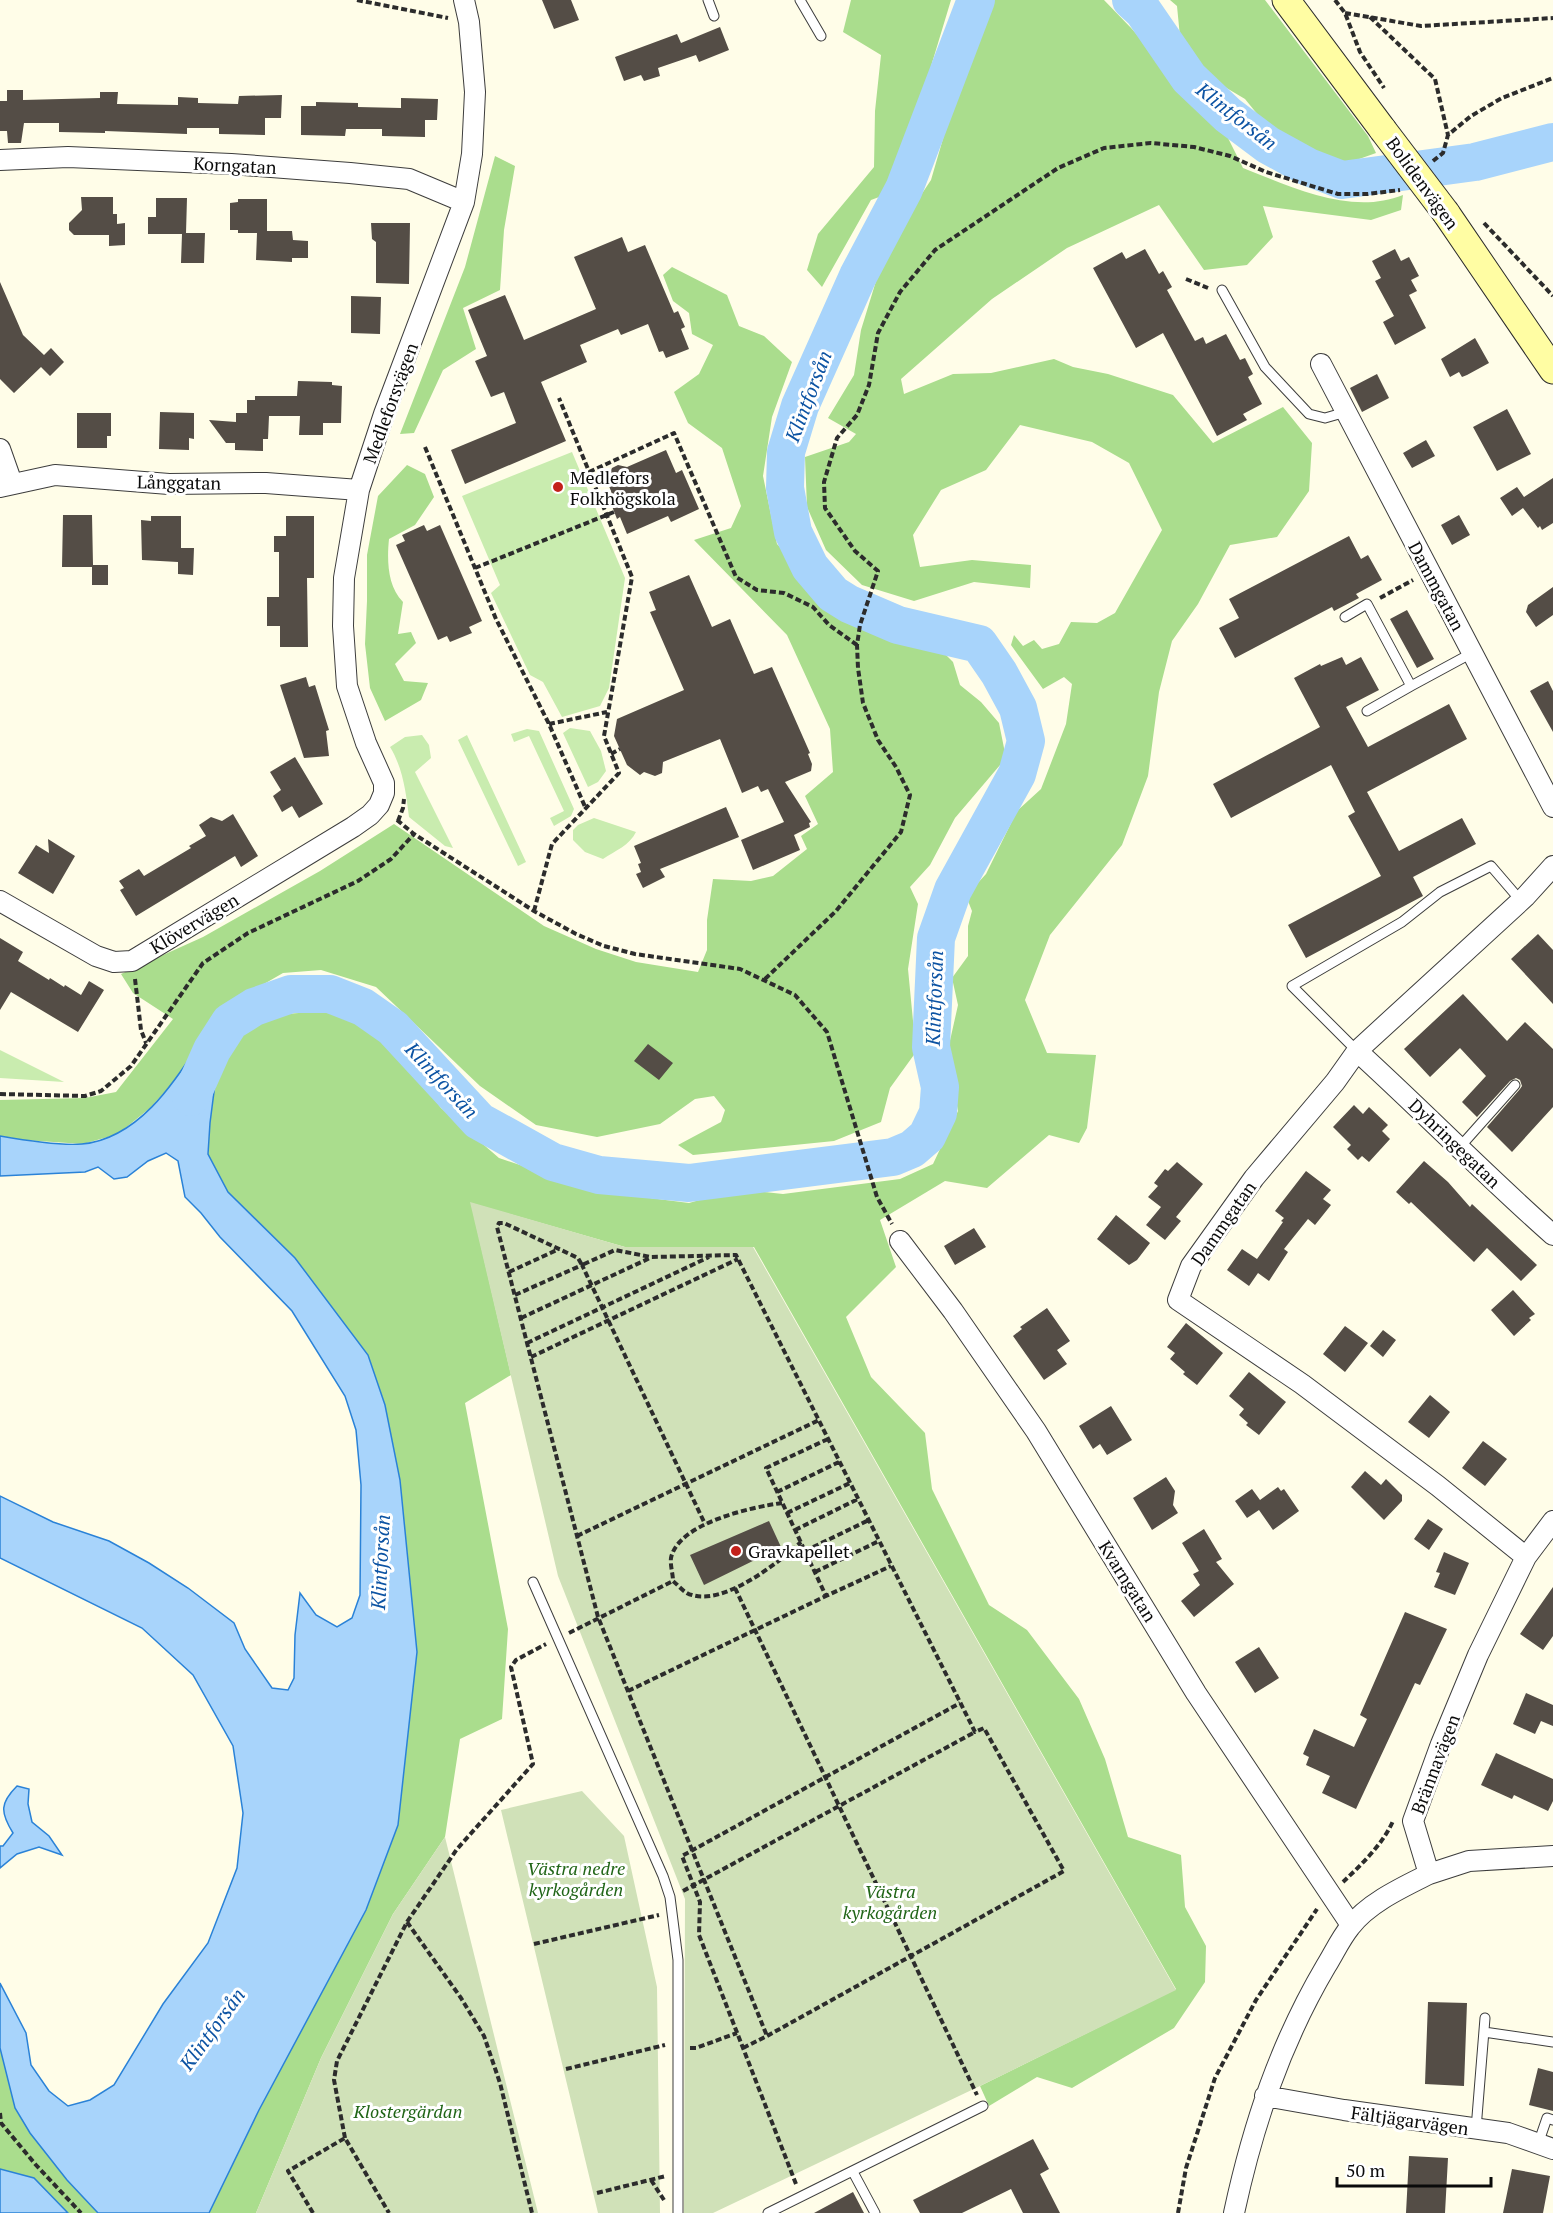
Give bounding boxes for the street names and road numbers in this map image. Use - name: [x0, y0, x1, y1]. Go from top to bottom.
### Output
- street label: Bolidenvägen: [1381, 132, 1465, 234]
- street label: Korngatan: [193, 151, 278, 179]
- street label: Medleforsvägen: [357, 339, 423, 467]
- street label: Långgatan: [137, 469, 222, 495]
- street label: Dammgatan: [1403, 537, 1471, 635]
- street label: Klövervägen: [145, 887, 243, 959]
- street label: Dyhringegatan: [1404, 1093, 1506, 1193]
- street label: Dammgatan: [1185, 1176, 1261, 1270]
- street label: Kvarngatan: [1094, 1536, 1163, 1626]
- street label: Brännavägen: [1405, 1710, 1465, 1817]
- street label: Fältjägarvägen: [1350, 2100, 1471, 2140]

